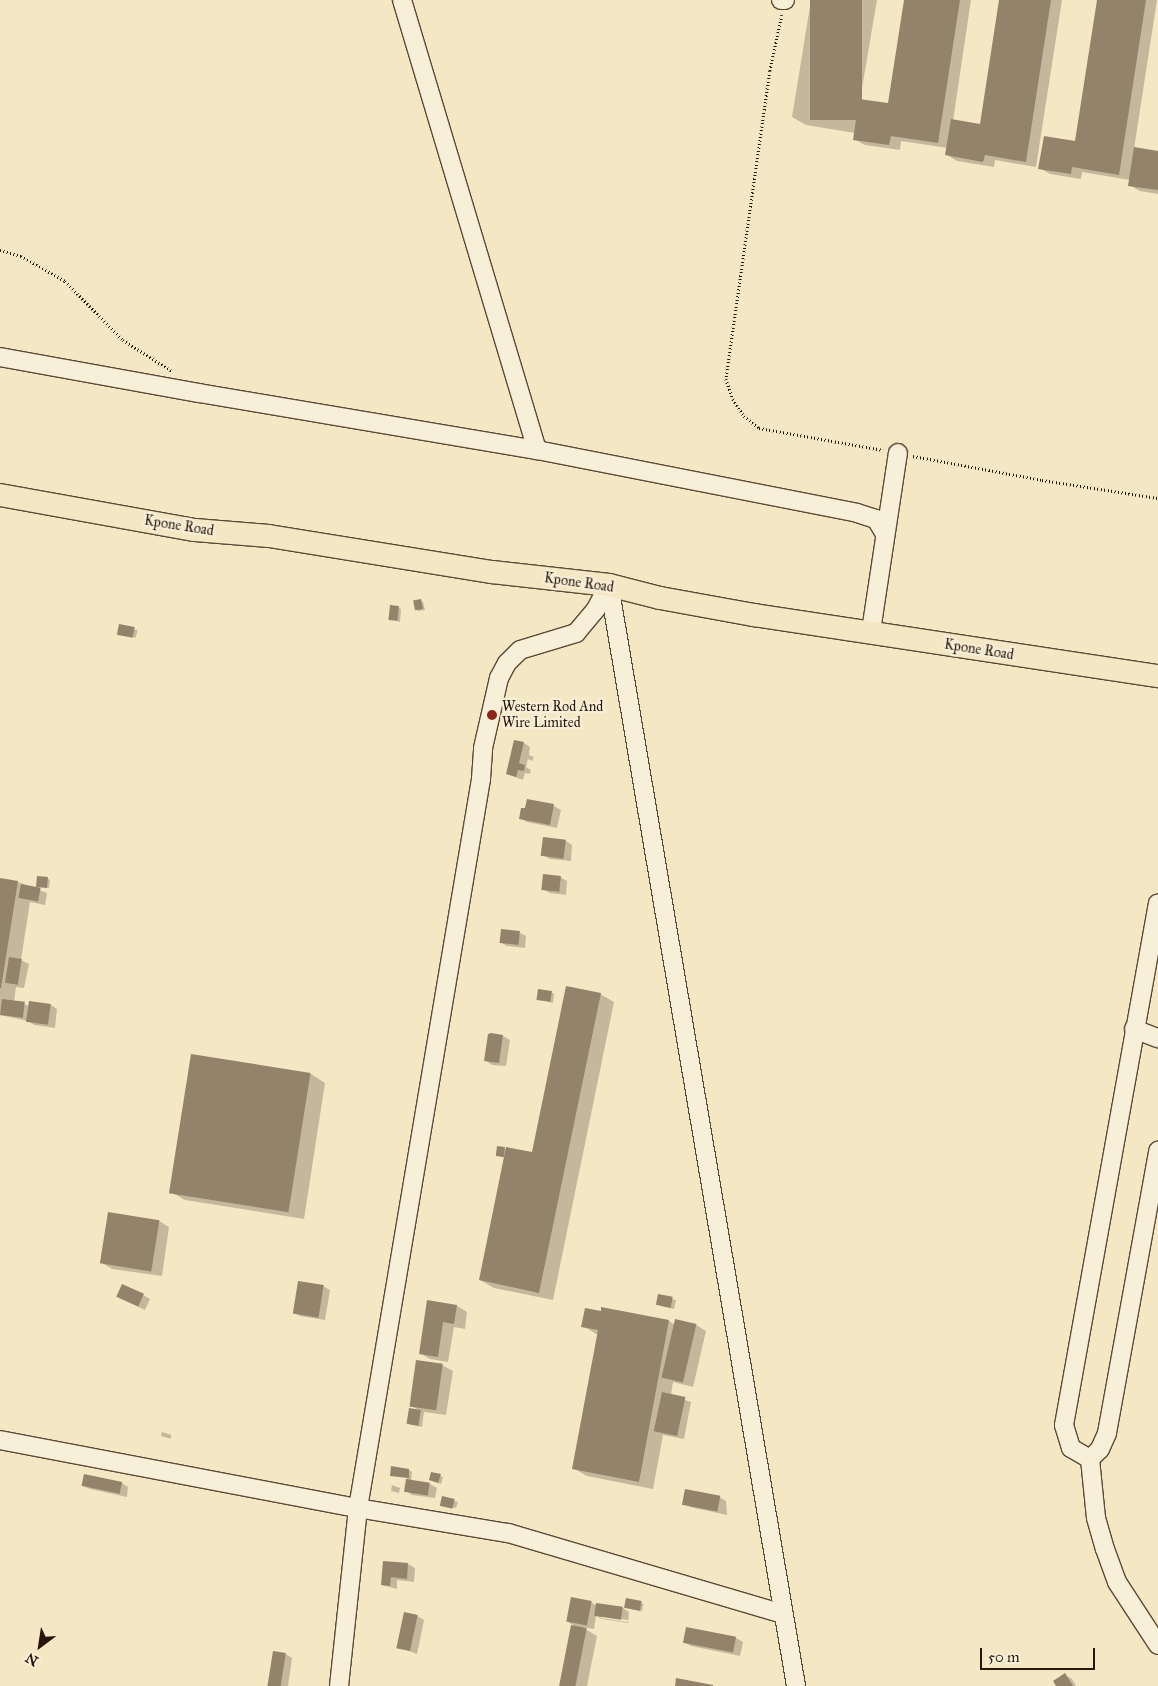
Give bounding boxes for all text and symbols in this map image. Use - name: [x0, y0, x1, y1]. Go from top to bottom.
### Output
- street label: Kpone Road: [143, 512, 215, 540]
- street label: Kpone Road: [543, 570, 615, 596]
- street label: Kpone Road: [943, 636, 1015, 664]
- place label: Western Rod And Wire Limited: [502, 699, 603, 732]
- marker: Western Rod And Wire Limited: [486, 709, 498, 721]
- north arrow: [15, 1621, 65, 1671]
- scale bar: [983, 1638, 1098, 1670]
- text: 50 m: [988, 1648, 1020, 1666]
- text: N: [23, 1649, 41, 1670]

